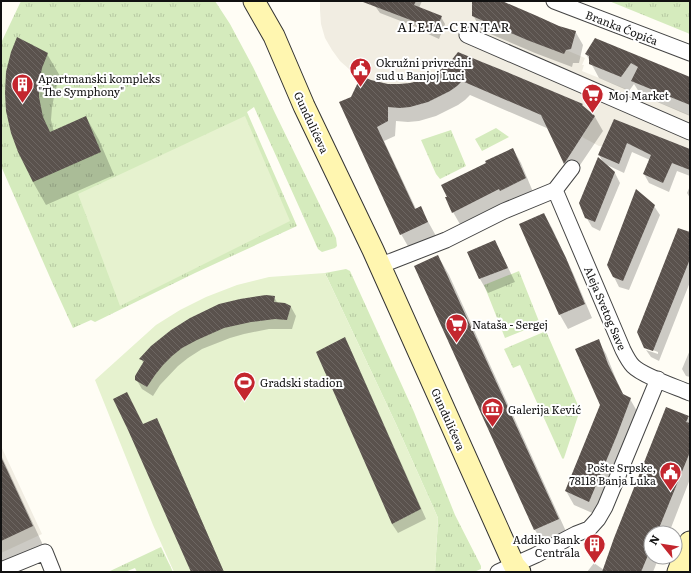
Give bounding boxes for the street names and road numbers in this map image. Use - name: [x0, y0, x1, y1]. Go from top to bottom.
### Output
- street label: Branka Ćopića: [584, 6, 661, 48]
- street label: Gundulićeva: [291, 88, 333, 156]
- street label: Aleja Svetog Save: [581, 263, 631, 353]
- street label: Gundulićeva: [428, 385, 470, 453]

